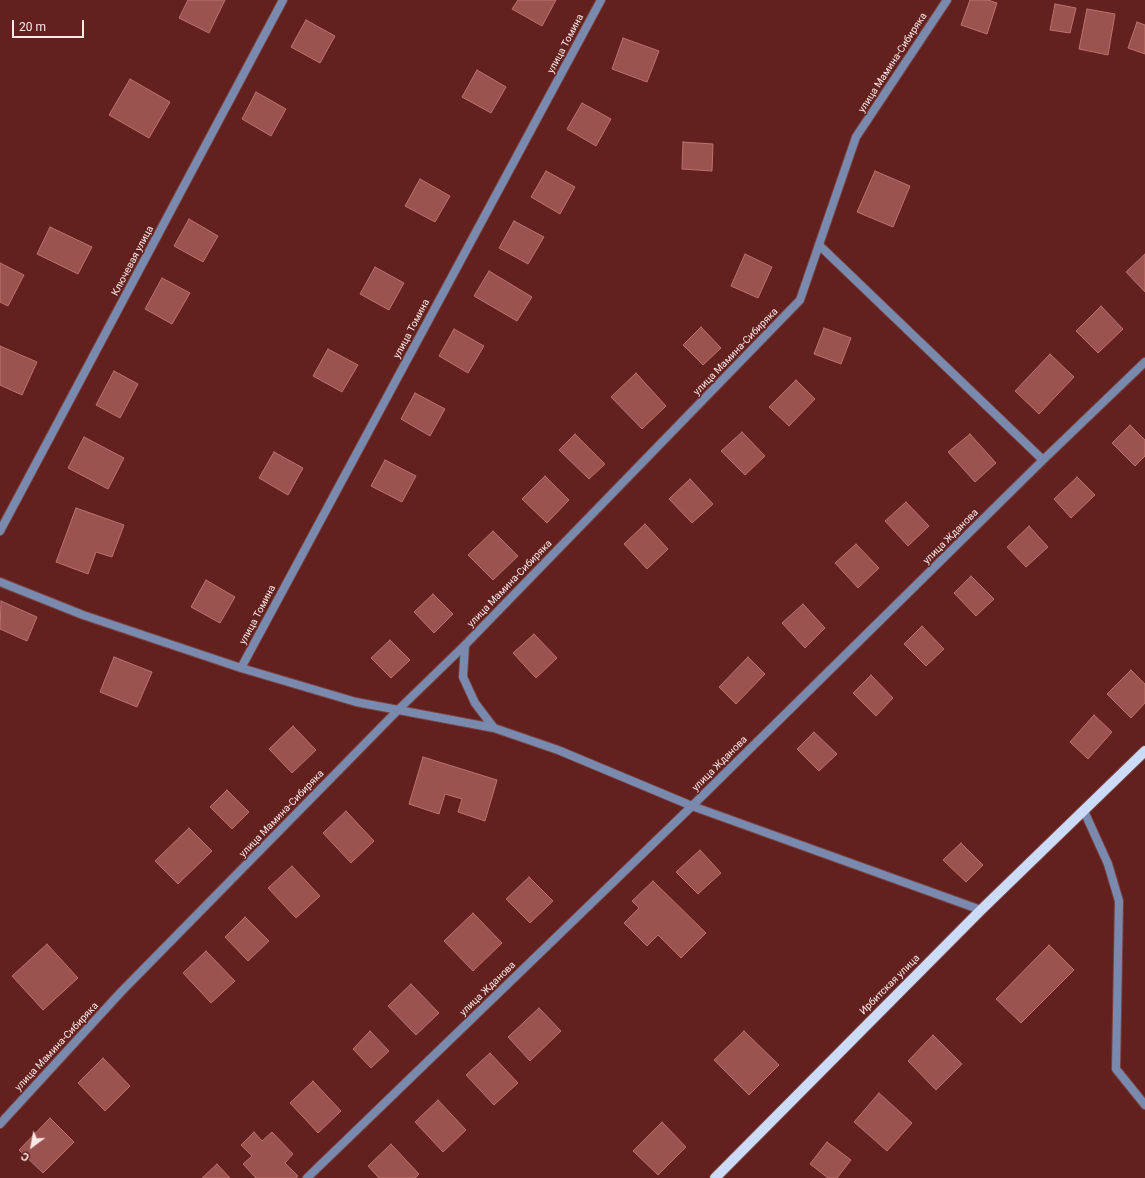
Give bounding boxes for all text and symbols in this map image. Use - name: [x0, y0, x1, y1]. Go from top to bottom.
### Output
- street label: улица Мамина-Сибиряка: [856, 11, 930, 115]
- scale bar: [14, 12, 86, 38]
- street label: улица Томина: [545, 12, 587, 76]
- text: 20 m: [19, 20, 46, 34]
- street label: Ключевая улица: [109, 224, 157, 298]
- street label: улица Томина: [391, 297, 433, 361]
- street label: улица Мамина-Сибиряка: [691, 306, 781, 398]
- street label: улица Жданова: [921, 507, 981, 567]
- street label: улица Мамина-Сибиряка: [465, 538, 555, 630]
- street label: улица Томина: [237, 583, 279, 647]
- street label: улица Жданова: [690, 734, 750, 794]
- street label: улица Мамина-Сибиряка: [237, 768, 327, 860]
- street label: Ирбитская улица: [858, 953, 922, 1017]
- street label: улица Жданова: [458, 959, 518, 1019]
- street label: улица Мамина-Сибиряка: [13, 1000, 101, 1094]
- north arrow: [12, 1126, 52, 1166]
- text: С: [19, 1149, 32, 1164]

